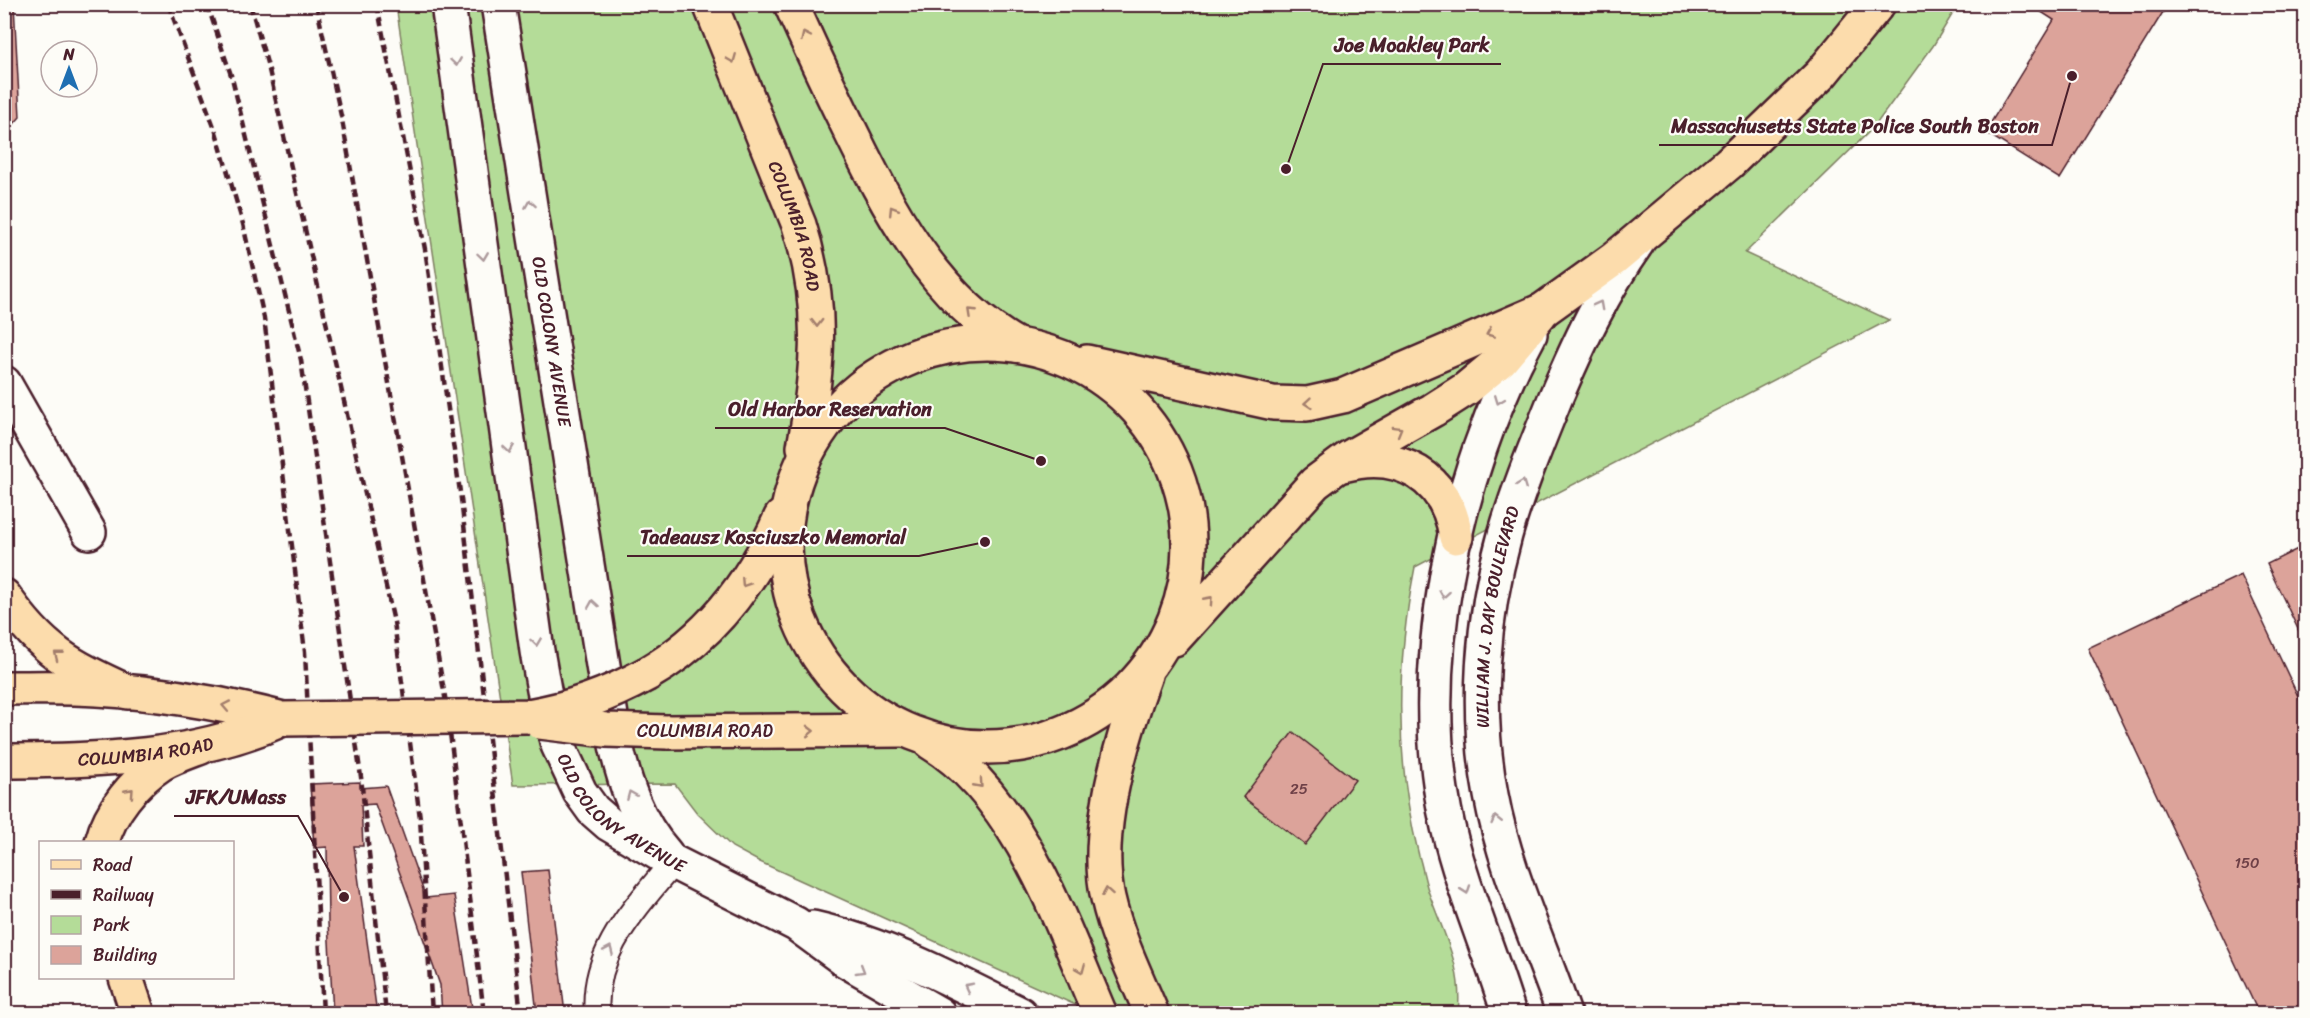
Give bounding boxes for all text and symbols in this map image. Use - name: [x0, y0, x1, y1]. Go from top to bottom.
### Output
- callout: Joe Moakley Park: [1323, 26, 1501, 64]
- text: Joe Moakley Park: [1333, 28, 1490, 63]
- one-way arrow: [801, 32, 813, 43]
- north arrow: [39, 39, 99, 99]
- text: N: [62, 40, 75, 69]
- one-way arrow: [724, 53, 737, 64]
- one-way arrow: [449, 58, 462, 67]
- callout: Massachusetts State Police South Boston: [1659, 107, 2052, 145]
- text: Massachusetts State Police South Boston: [1670, 109, 2039, 144]
- street label: COLUMBIA ROAD: [759, 156, 830, 294]
- one-way arrow: [524, 200, 537, 210]
- one-way arrow: [889, 206, 900, 217]
- one-way arrow: [476, 251, 488, 260]
- street label: OLD COLONY AVENUE: [522, 254, 581, 430]
- one-way arrow: [1592, 300, 1603, 311]
- one-way arrow: [968, 309, 979, 320]
- one-way arrow: [811, 318, 823, 327]
- one-way arrow: [1485, 326, 1496, 338]
- callout: Old Harbor Reservation: [715, 390, 945, 428]
- text: Old Harbor Reservation: [728, 392, 932, 427]
- one-way arrow: [1494, 394, 1506, 405]
- one-way arrow: [1304, 396, 1313, 409]
- one-way arrow: [1392, 425, 1402, 437]
- one-way arrow: [503, 444, 515, 453]
- one-way arrow: [1515, 479, 1527, 490]
- street label: WILLIAM J. DAY BOULEVARD: [1466, 502, 1529, 729]
- callout: Tadeausz Kosciuszko Memorial: [627, 518, 919, 556]
- text: Tadeausz Kosciuszko Memorial: [640, 520, 907, 555]
- one-way arrow: [741, 577, 753, 587]
- one-way arrow: [1439, 590, 1451, 599]
- one-way arrow: [1202, 596, 1213, 607]
- one-way arrow: [588, 600, 600, 609]
- one-way arrow: [529, 637, 541, 647]
- one-way arrow: [54, 652, 65, 663]
- one-way arrow: [221, 700, 231, 713]
- street label: COLUMBIA ROAD: [637, 715, 773, 747]
- one-way arrow: [805, 725, 814, 737]
- street label: COLUMBIA ROAD: [77, 727, 217, 776]
- street label: OLD COLONY AVENUE: [548, 748, 692, 882]
- house number: 25: [1290, 776, 1308, 802]
- callout: JFK/UMass: [174, 778, 298, 816]
- one-way arrow: [972, 778, 983, 788]
- text: JFK/UMass: [185, 780, 287, 815]
- one-way arrow: [123, 788, 134, 799]
- one-way arrow: [626, 791, 638, 802]
- one-way arrow: [1491, 815, 1504, 825]
- legend: [39, 841, 234, 979]
- text: Road: [93, 849, 133, 881]
- house number: 150: [2234, 850, 2260, 876]
- text: Railway: [93, 879, 155, 911]
- one-way arrow: [1459, 884, 1472, 895]
- one-way arrow: [1101, 887, 1114, 897]
- text: Park: [93, 909, 130, 941]
- text: Building: [93, 939, 157, 971]
- one-way arrow: [601, 945, 613, 956]
- one-way arrow: [855, 962, 865, 974]
- one-way arrow: [1073, 962, 1085, 973]
- one-way arrow: [963, 983, 974, 995]

